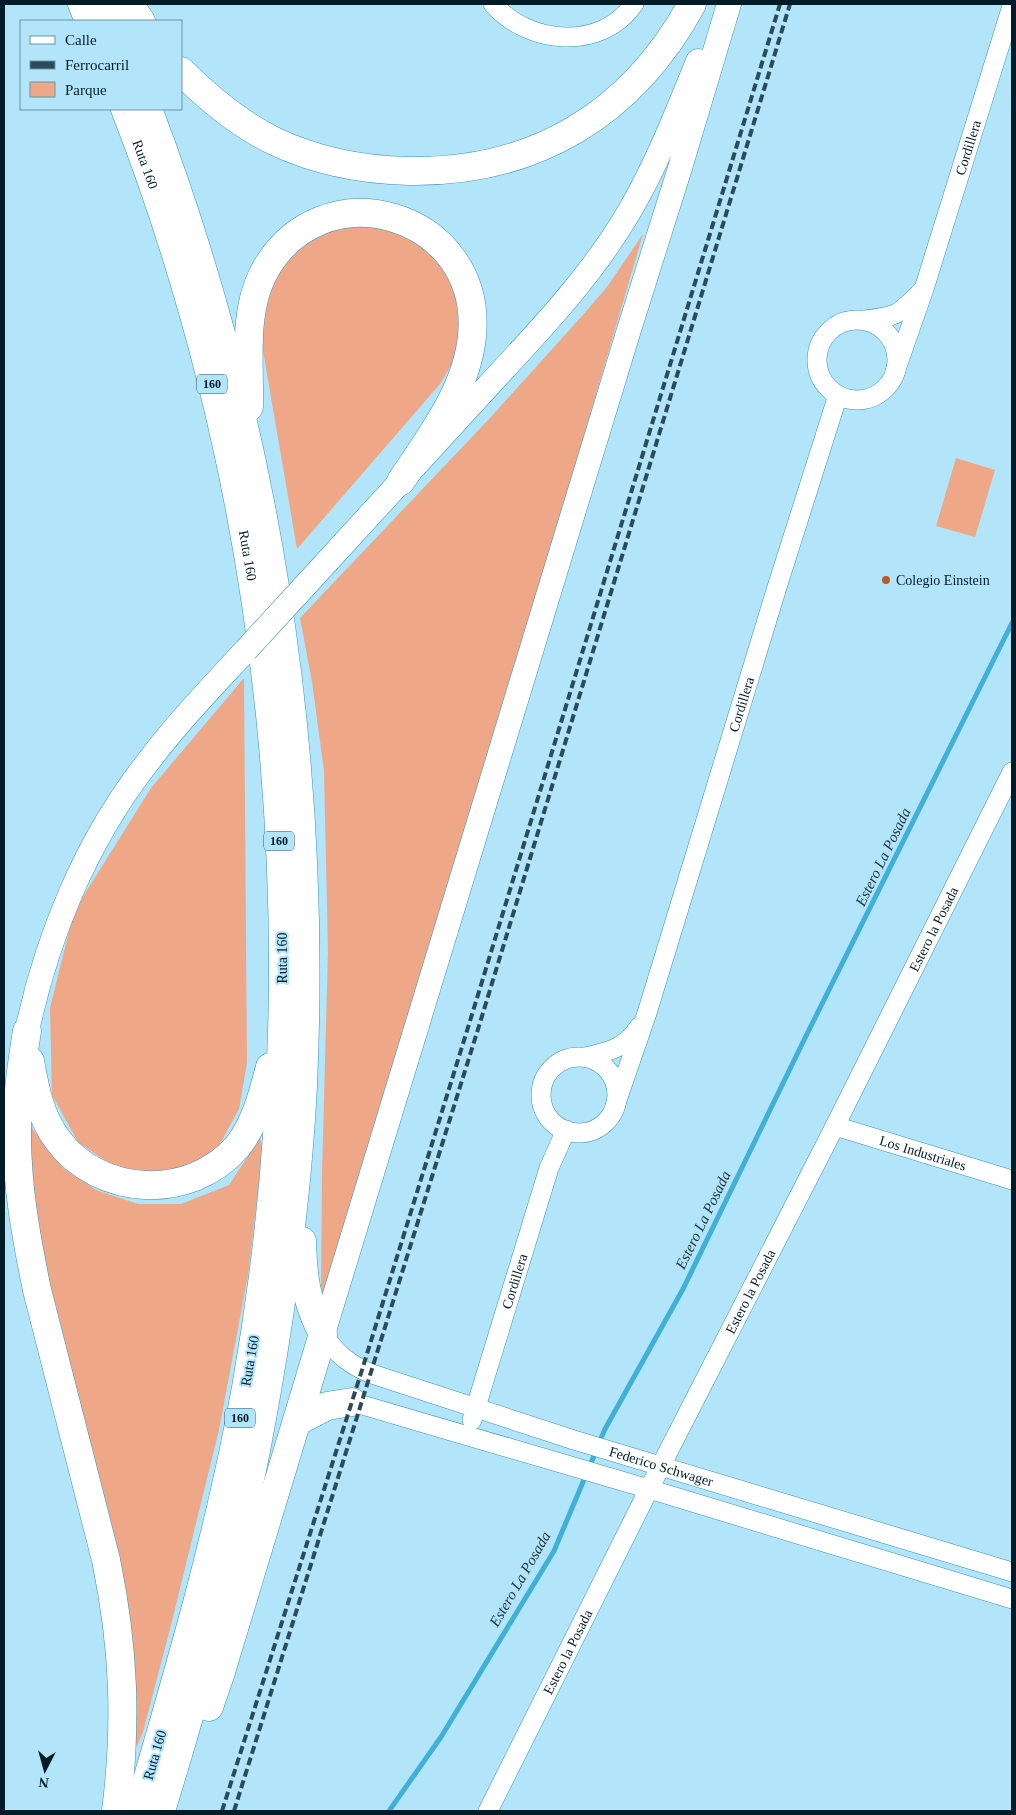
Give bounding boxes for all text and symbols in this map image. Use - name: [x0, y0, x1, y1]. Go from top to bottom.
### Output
- legend: [20, 20, 182, 110]
- text: Calle: [65, 32, 97, 48]
- text: Ferrocarril: [65, 57, 129, 73]
- text: Parque: [65, 82, 107, 98]
- street label: Cordillera: [952, 118, 984, 177]
- street label: Ruta 160: [130, 138, 161, 191]
- road number: 160: [197, 374, 227, 394]
- street label: Ruta 160: [236, 529, 260, 582]
- place label: Colegio Einstein: [896, 573, 990, 588]
- marker: Colegio Einstein: [880, 574, 892, 586]
- street label: Cordillera: [726, 674, 757, 734]
- water label: Estero La Posada: [852, 805, 914, 909]
- road number: 160: [264, 831, 294, 850]
- street label: Estero la Posada: [906, 884, 961, 974]
- street label: Ruta 160: [275, 933, 290, 983]
- street label: Los Industriales: [878, 1133, 968, 1173]
- water label: Estero La Posada: [672, 1168, 734, 1272]
- street label: Estero la Posada: [722, 1246, 778, 1336]
- street label: Cordillera: [499, 1251, 530, 1311]
- street label: Ruta 160: [238, 1335, 262, 1387]
- road number: 160: [225, 1409, 255, 1428]
- street label: Federico Schwager: [608, 1444, 715, 1489]
- water label: Estero La Posada: [486, 1529, 554, 1630]
- street label: Estero la Posada: [540, 1606, 595, 1697]
- street label: Ruta 160: [141, 1728, 169, 1782]
- north arrow: [20, 1745, 70, 1795]
- text: N: [38, 1774, 50, 1790]

